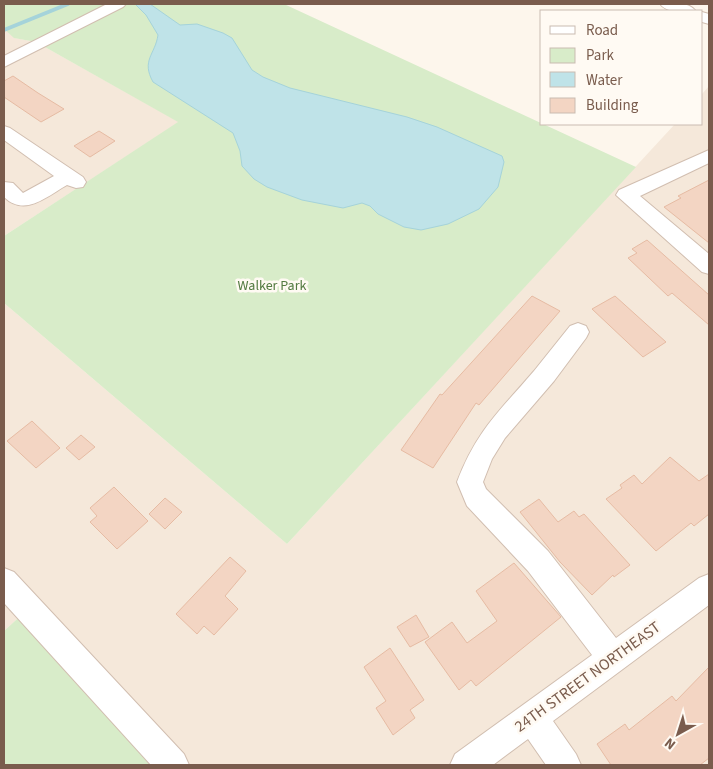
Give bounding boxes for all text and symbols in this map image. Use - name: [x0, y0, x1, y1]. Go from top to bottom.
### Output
- legend: [540, 10, 703, 125]
- text: Road: [586, 20, 618, 41]
- text: Park: [586, 45, 615, 66]
- text: Water: [586, 70, 623, 91]
- text: Building: [586, 95, 639, 116]
- park label: Walker Park: [238, 276, 306, 296]
- street label: 24TH STREET NORTHEAST: [510, 616, 665, 737]
- north arrow: [653, 709, 703, 759]
- text: N: [661, 733, 680, 754]

